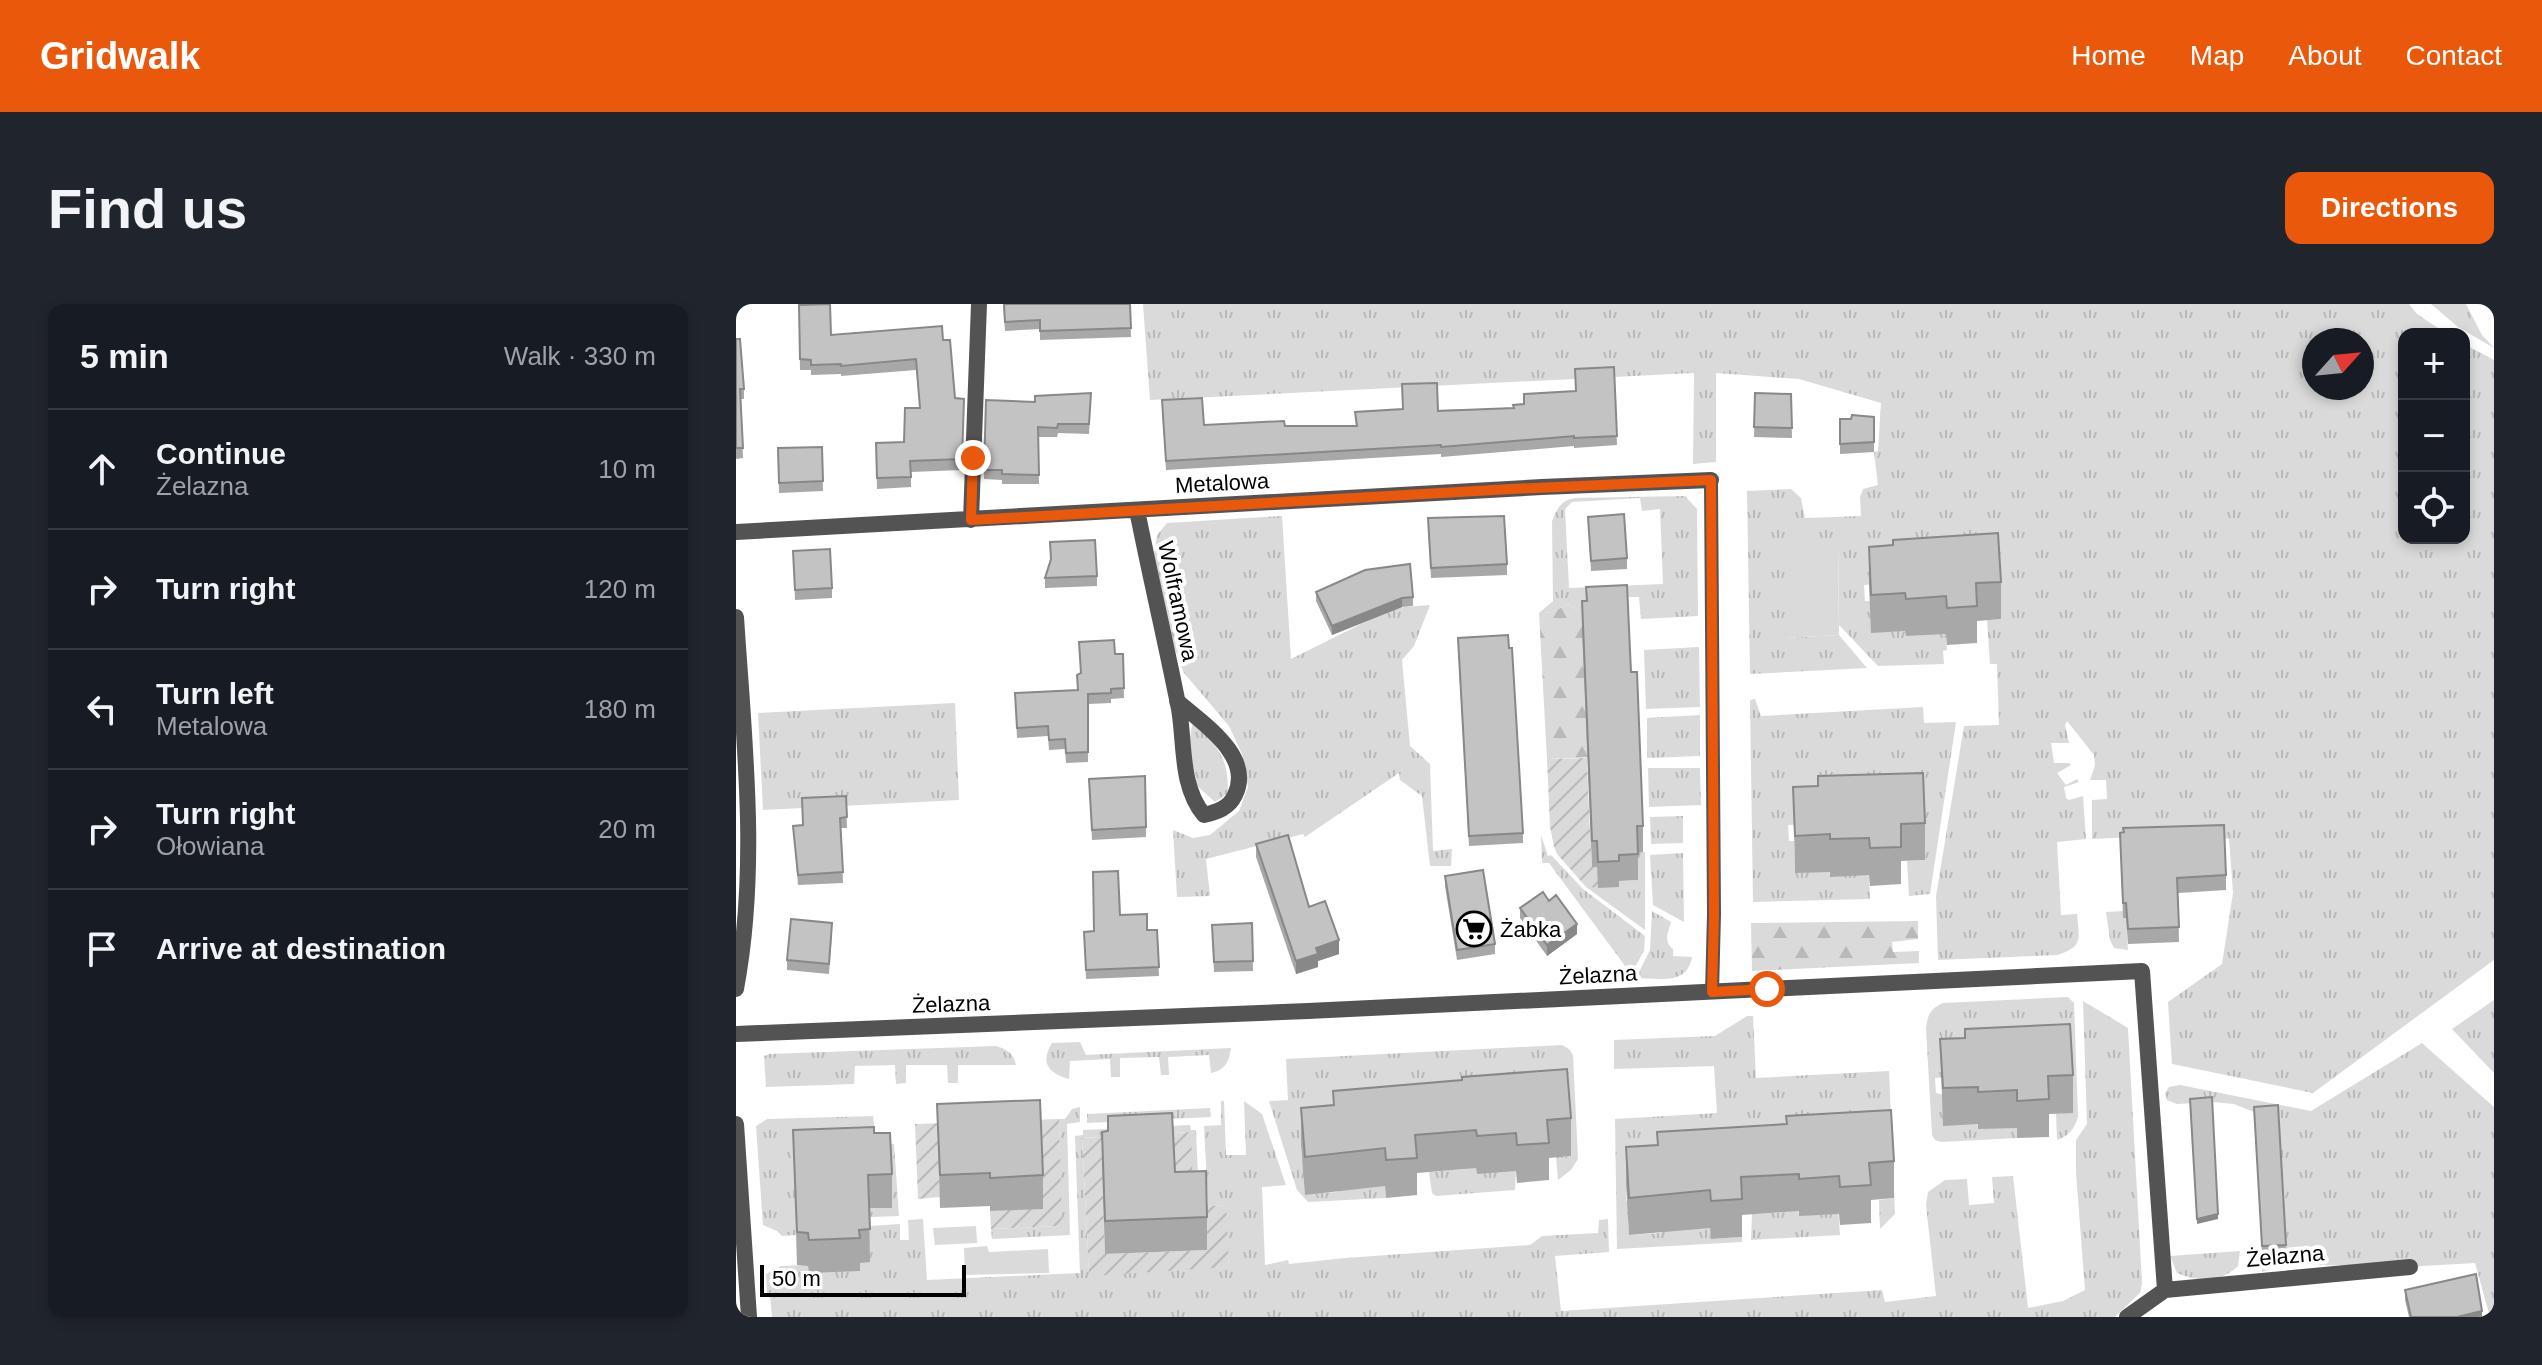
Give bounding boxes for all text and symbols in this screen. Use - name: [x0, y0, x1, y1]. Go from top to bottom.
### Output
- text: Gridwalk: [40, 35, 201, 77]
- text: Home: [2071, 40, 2146, 71]
- text: Map: [2190, 40, 2244, 71]
- text: About: [2288, 40, 2362, 71]
- text: Contact: [2406, 40, 2502, 71]
- button: Directions: [2285, 172, 2494, 244]
- text: Find us: [48, 177, 247, 240]
- north arrow: [2302, 328, 2374, 400]
- map controls: [2398, 328, 2470, 544]
- button: +: [2398, 328, 2470, 400]
- text: 5 min: [80, 337, 169, 375]
- text: Walk · 330 m: [504, 341, 656, 371]
- button: −: [2398, 400, 2470, 472]
- text: Continue: [156, 437, 286, 470]
- route end: [955, 440, 991, 476]
- icon: ahead: [80, 447, 124, 491]
- text: 10 m: [598, 454, 656, 484]
- street label: Metalowa: [1174, 468, 1270, 498]
- text: Żelazna: [156, 471, 249, 501]
- button: locate: [2398, 472, 2470, 544]
- street label: Wolframowa: [1153, 539, 1203, 664]
- icon: right: [80, 567, 124, 611]
- text: Turn right: [156, 572, 295, 605]
- text: 120 m: [584, 574, 656, 604]
- text: Turn left: [156, 677, 274, 710]
- icon: left: [80, 687, 124, 731]
- text: 180 m: [584, 694, 656, 724]
- text: Metalowa: [156, 711, 267, 741]
- text: Turn right: [156, 797, 295, 830]
- icon: right: [80, 807, 124, 851]
- text: 20 m: [598, 814, 656, 844]
- text: Ołowiana: [156, 831, 264, 861]
- supermarket icon: Żabka: [1455, 910, 1493, 948]
- place label: Żabka: [1500, 917, 1562, 942]
- icon: arrive: [80, 927, 124, 971]
- text: Arrive at destination: [156, 932, 446, 965]
- street label: Żelazna: [1558, 960, 1638, 990]
- route start: [1749, 971, 1785, 1007]
- street label: Żelazna: [911, 990, 991, 1018]
- street label: Żelazna: [2245, 1240, 2326, 1272]
- scale bar: [760, 1261, 966, 1297]
- text: 50 m: [772, 1266, 821, 1291]

